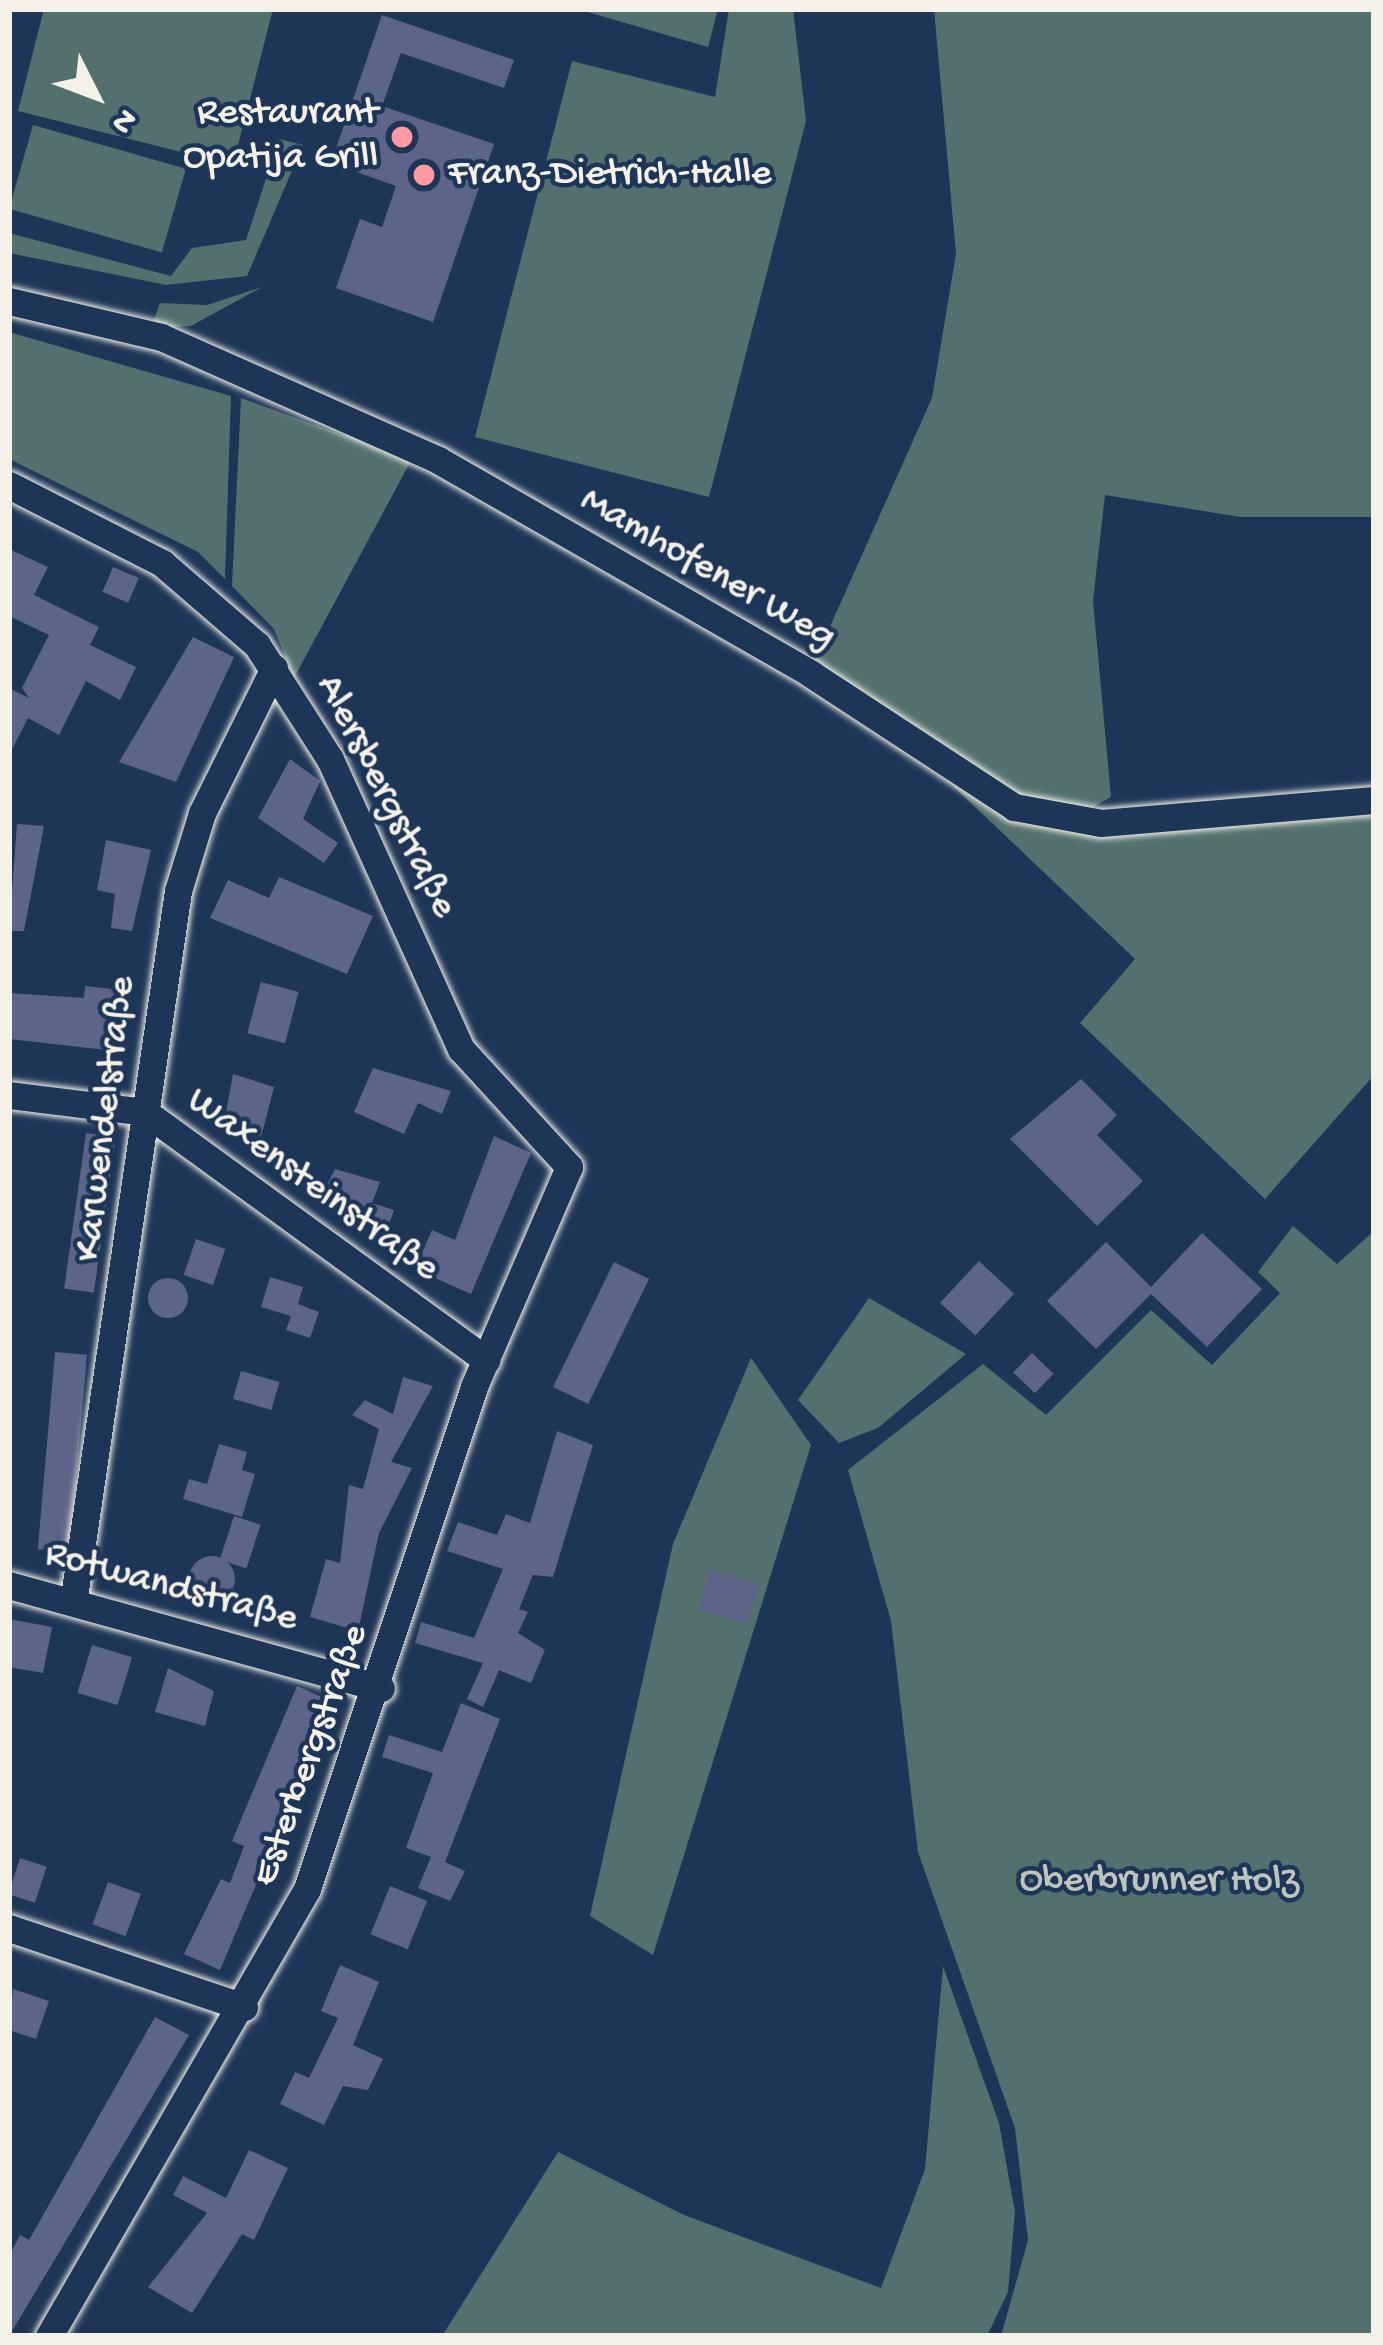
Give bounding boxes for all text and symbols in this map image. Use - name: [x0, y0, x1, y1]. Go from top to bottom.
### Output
- north arrow: [36, 36, 156, 156]
- place label: Restaurant Opatija Grill: [183, 92, 378, 183]
- text: N: [101, 99, 144, 141]
- marker: Restaurant Opatija Grill: [389, 124, 415, 150]
- place label: Franz-Dietrich-Halle: [448, 152, 771, 198]
- marker: Franz-Dietrich-Halle: [411, 162, 437, 188]
- street label: Mamhofener Weg: [571, 478, 843, 662]
- street label: Alersbergstraße: [304, 668, 466, 926]
- street label: Karwendelstraße: [66, 974, 148, 1264]
- street label: Waxensteinstraße: [177, 1079, 447, 1293]
- street label: Rotwandstraße: [40, 1532, 302, 1644]
- street label: Esterbergstraße: [243, 1619, 381, 1893]
- park label: Oberbrunner Holz: [1019, 1859, 1299, 1905]

